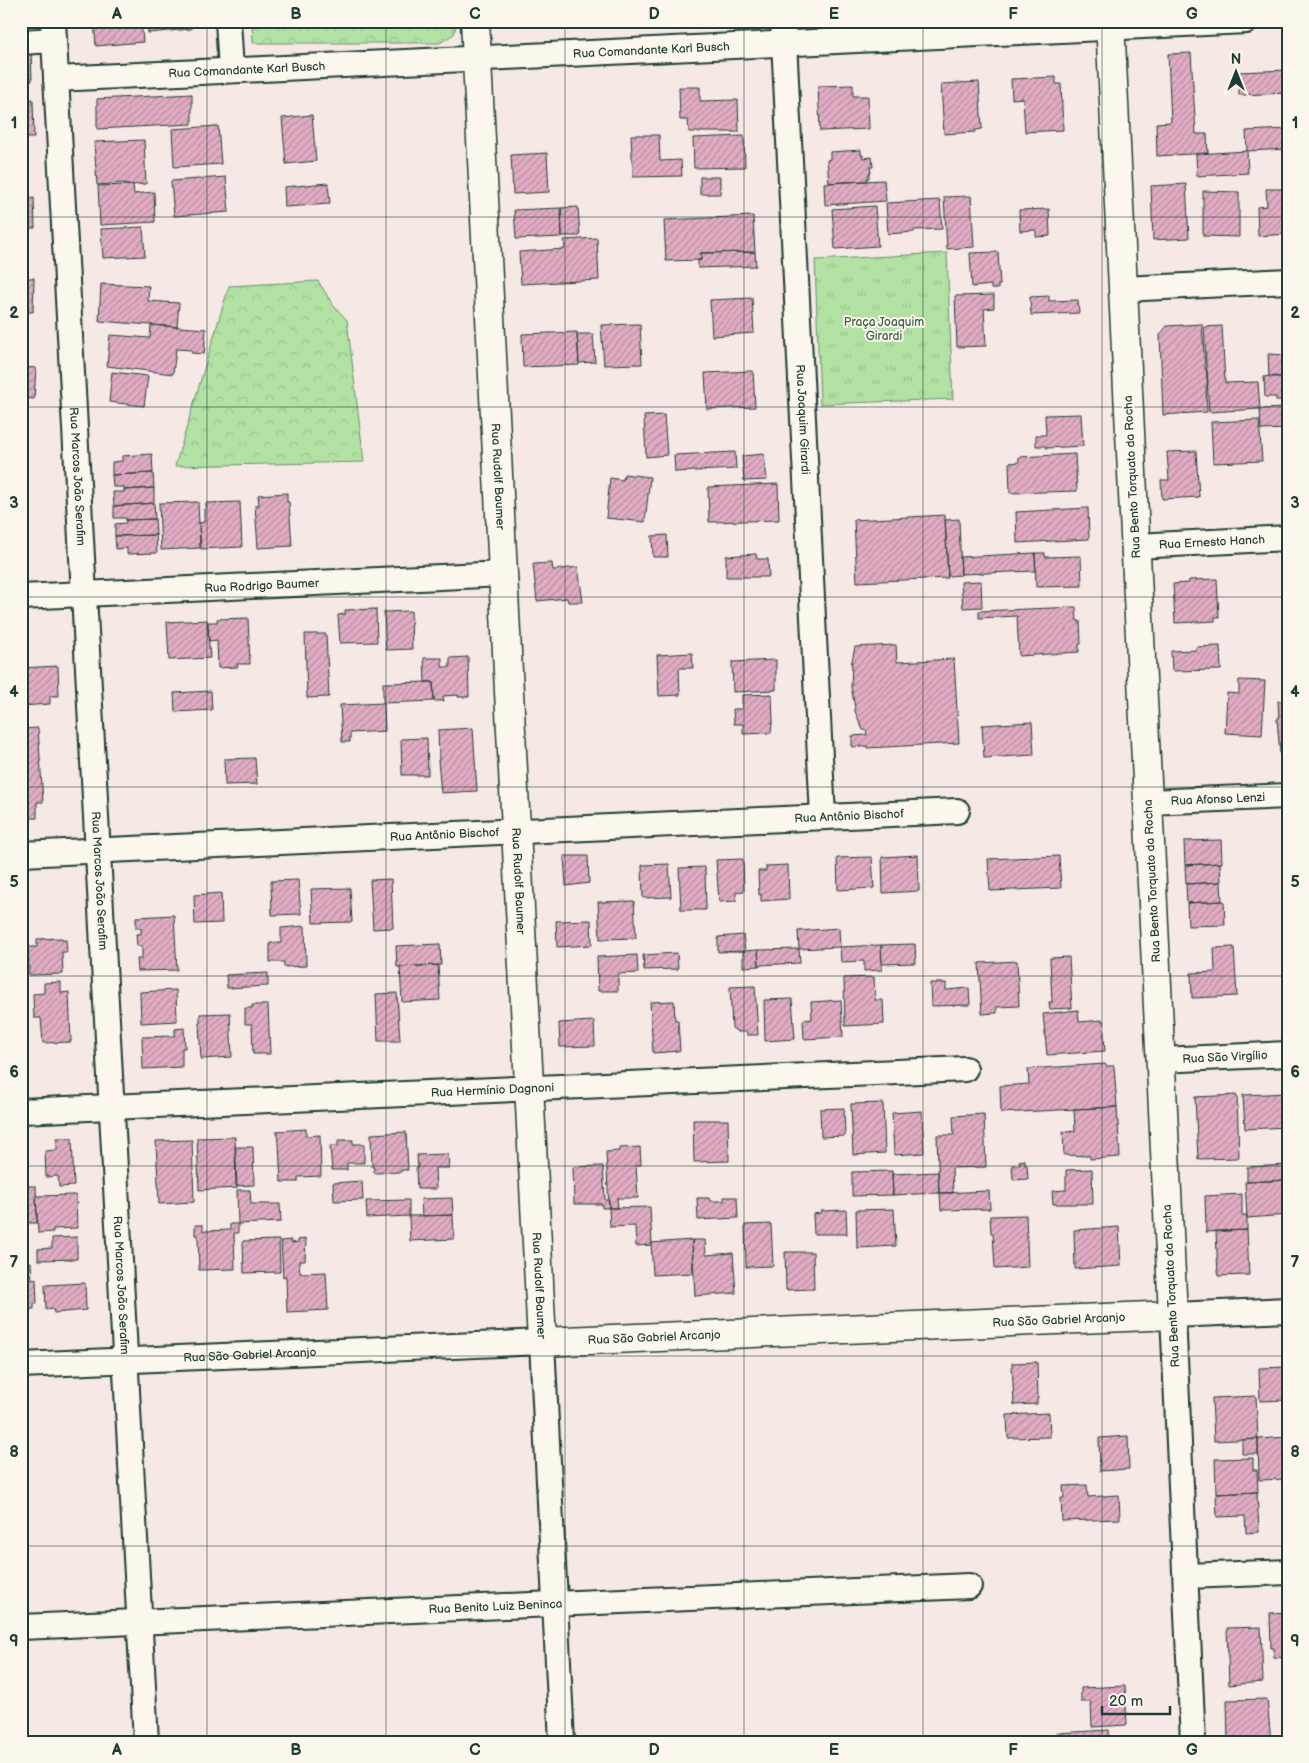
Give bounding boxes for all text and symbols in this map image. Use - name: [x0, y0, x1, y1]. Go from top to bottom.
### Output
- text: A: [111, 5, 122, 24]
- text: B: [290, 5, 302, 24]
- text: C: [469, 5, 481, 24]
- text: D: [648, 5, 660, 24]
- text: E: [829, 5, 839, 24]
- text: F: [1008, 5, 1018, 24]
- text: G: [1186, 5, 1198, 24]
- street label: Rua Comandante Karl Busch: [573, 39, 730, 62]
- north arrow: [1212, 48, 1262, 98]
- text: N: [1231, 51, 1241, 68]
- street label: Rua Comandante Karl Busch: [168, 59, 326, 82]
- text: 1: [11, 114, 17, 133]
- text: 1: [1292, 114, 1298, 133]
- text: 2: [9, 304, 19, 323]
- text: 2: [1290, 304, 1300, 323]
- park label: Praça Joaquim Girardi: [844, 315, 924, 344]
- street label: Rua Joaquim Girardi: [792, 364, 813, 475]
- street label: Rua Bento Torquato da Rocha: [1121, 395, 1144, 559]
- street label: Rua Marcos João Serafim: [66, 407, 88, 546]
- street label: Rua Rudolf Baumer: [487, 423, 508, 531]
- text: 3: [9, 494, 19, 513]
- text: 3: [1290, 494, 1300, 513]
- street label: Rua Ernesto Hanch: [1158, 532, 1266, 553]
- street label: Rua Rodrigo Baumer: [204, 576, 320, 596]
- text: 4: [9, 683, 19, 702]
- text: 4: [1290, 683, 1300, 702]
- street label: Rua Afonso Lenzi: [1170, 790, 1266, 809]
- street label: Rua Bento Torquato da Rocha: [1141, 799, 1164, 963]
- street label: Rua Antônio Bischof: [794, 806, 905, 826]
- street label: Rua Marcos João Serafim: [88, 811, 110, 951]
- street label: Rua Antônio Bischof: [389, 825, 500, 845]
- street label: Rua Rudolf Baumer: [508, 827, 528, 935]
- text: 5: [9, 873, 19, 892]
- text: 5: [1290, 873, 1300, 892]
- street label: Rua São Virgílio: [1182, 1048, 1268, 1067]
- text: 6: [9, 1063, 19, 1082]
- text: 6: [1290, 1063, 1300, 1082]
- street label: Rua Hermínio Dagnoni: [431, 1080, 555, 1101]
- street label: Rua Bento Torquato da Rocha: [1160, 1204, 1183, 1368]
- street label: Rua Marcos João Serafim: [110, 1215, 132, 1355]
- street label: Rua Rudolf Baumer: [528, 1232, 549, 1340]
- text: 7: [10, 1253, 19, 1272]
- text: 7: [1291, 1253, 1300, 1272]
- street label: Rua São Gabriel Arcanjo: [992, 1310, 1126, 1331]
- street label: Rua São Gabriel Arcanjo: [587, 1327, 721, 1348]
- street label: Rua São Gabriel Arcanjo: [183, 1345, 317, 1366]
- text: 8: [9, 1443, 19, 1462]
- text: 8: [1290, 1443, 1300, 1462]
- street label: Rua Benito Luiz Beninca: [428, 1597, 563, 1617]
- text: 9: [9, 1632, 19, 1651]
- text: 9: [1290, 1632, 1300, 1651]
- scale bar: [1102, 1683, 1169, 1715]
- text: 20 m: [1109, 1692, 1143, 1711]
- text: A: [111, 1741, 122, 1760]
- text: B: [290, 1741, 302, 1760]
- text: C: [469, 1741, 481, 1760]
- text: D: [648, 1741, 660, 1760]
- text: E: [829, 1741, 839, 1760]
- text: F: [1008, 1741, 1018, 1760]
- text: G: [1186, 1741, 1198, 1760]

